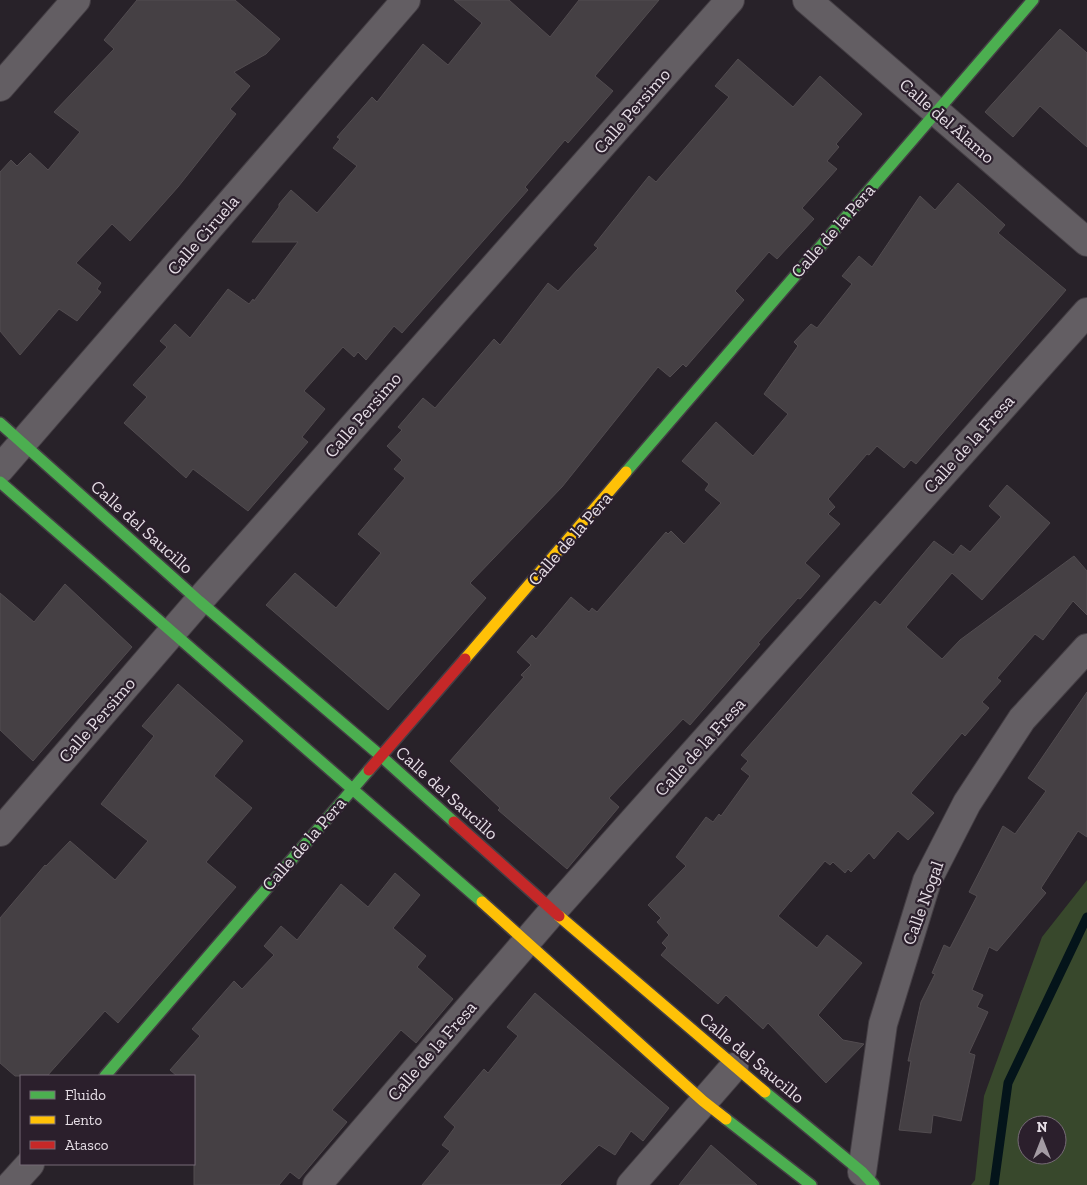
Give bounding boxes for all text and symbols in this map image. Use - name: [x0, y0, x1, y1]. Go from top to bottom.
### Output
- street label: Calle Persimo: [589, 64, 675, 158]
- street label: Calle del Álamo: [895, 74, 999, 168]
- street label: Calle de la Pera: [786, 179, 880, 282]
- street label: Calle Ciruela: [162, 190, 244, 279]
- street label: Calle Persimo: [320, 368, 406, 462]
- street label: Calle de la Fresa: [919, 390, 1019, 498]
- street label: Calle del Saucillo: [86, 475, 198, 579]
- street label: Calle de la Pera: [523, 487, 617, 590]
- street label: Calle Persimo: [54, 673, 140, 767]
- street label: Calle de la Fresa: [650, 693, 750, 801]
- street label: Calle del Saucillo: [391, 741, 503, 845]
- street label: Calle de la Pera: [257, 792, 351, 895]
- street label: Calle Nogal: [898, 858, 948, 948]
- street label: Calle de la Fresa: [383, 996, 482, 1105]
- street label: Calle del Saucillo: [695, 1008, 809, 1108]
- legend: [20, 1075, 195, 1165]
- text: Fluido: [65, 1086, 106, 1104]
- text: Lento: [65, 1111, 102, 1129]
- north arrow: [1017, 1115, 1067, 1165]
- text: N: [1037, 1119, 1048, 1136]
- text: Atasco: [65, 1136, 109, 1154]

